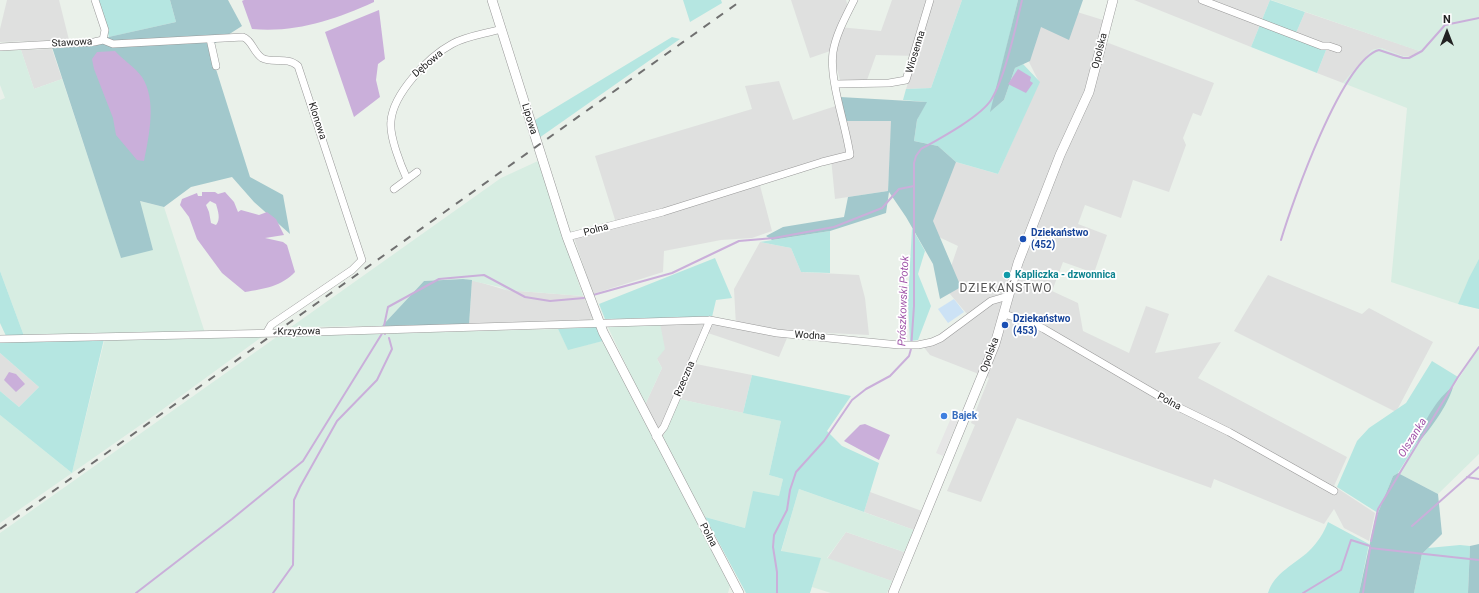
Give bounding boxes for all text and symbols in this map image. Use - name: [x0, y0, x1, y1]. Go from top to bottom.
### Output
- north arrow: [1427, 12, 1467, 52]
- text: N: [1443, 13, 1451, 26]
- street label: Wiosenna: [904, 29, 928, 75]
- street label: Opolska: [1090, 32, 1110, 70]
- street label: Stawowa: [51, 36, 93, 50]
- street label: Dębowa: [410, 48, 446, 80]
- street label: Klonowa: [305, 101, 329, 141]
- street label: Lipowa: [519, 102, 539, 136]
- street label: Polna: [582, 221, 610, 239]
- place label: Dziekaństwo (452): [1031, 227, 1088, 250]
- marker: Dziekaństwo (452): [1018, 234, 1028, 244]
- water label: Prószkowski Potok: [896, 256, 912, 346]
- place label: Kapliczka - dzwonnica: [1015, 269, 1116, 281]
- marker: Kapliczka - dzwonnica: [1002, 270, 1012, 280]
- district label: DZIEKAŃSTWO: [959, 282, 1053, 296]
- place label: Dziekaństwo (453): [1013, 313, 1070, 336]
- marker: Dziekaństwo (453): [1000, 320, 1010, 330]
- street label: Krzyżowa: [277, 326, 321, 338]
- street label: Wodna: [794, 329, 826, 343]
- street label: Opolska: [978, 336, 1002, 374]
- street label: Rzeczna: [672, 359, 698, 399]
- street label: Polna: [1155, 391, 1183, 413]
- place label: Bajek: [952, 410, 977, 422]
- marker: Bajek: [939, 411, 949, 421]
- water label: Olszanka: [1396, 416, 1430, 460]
- street label: Polna: [697, 521, 719, 549]

